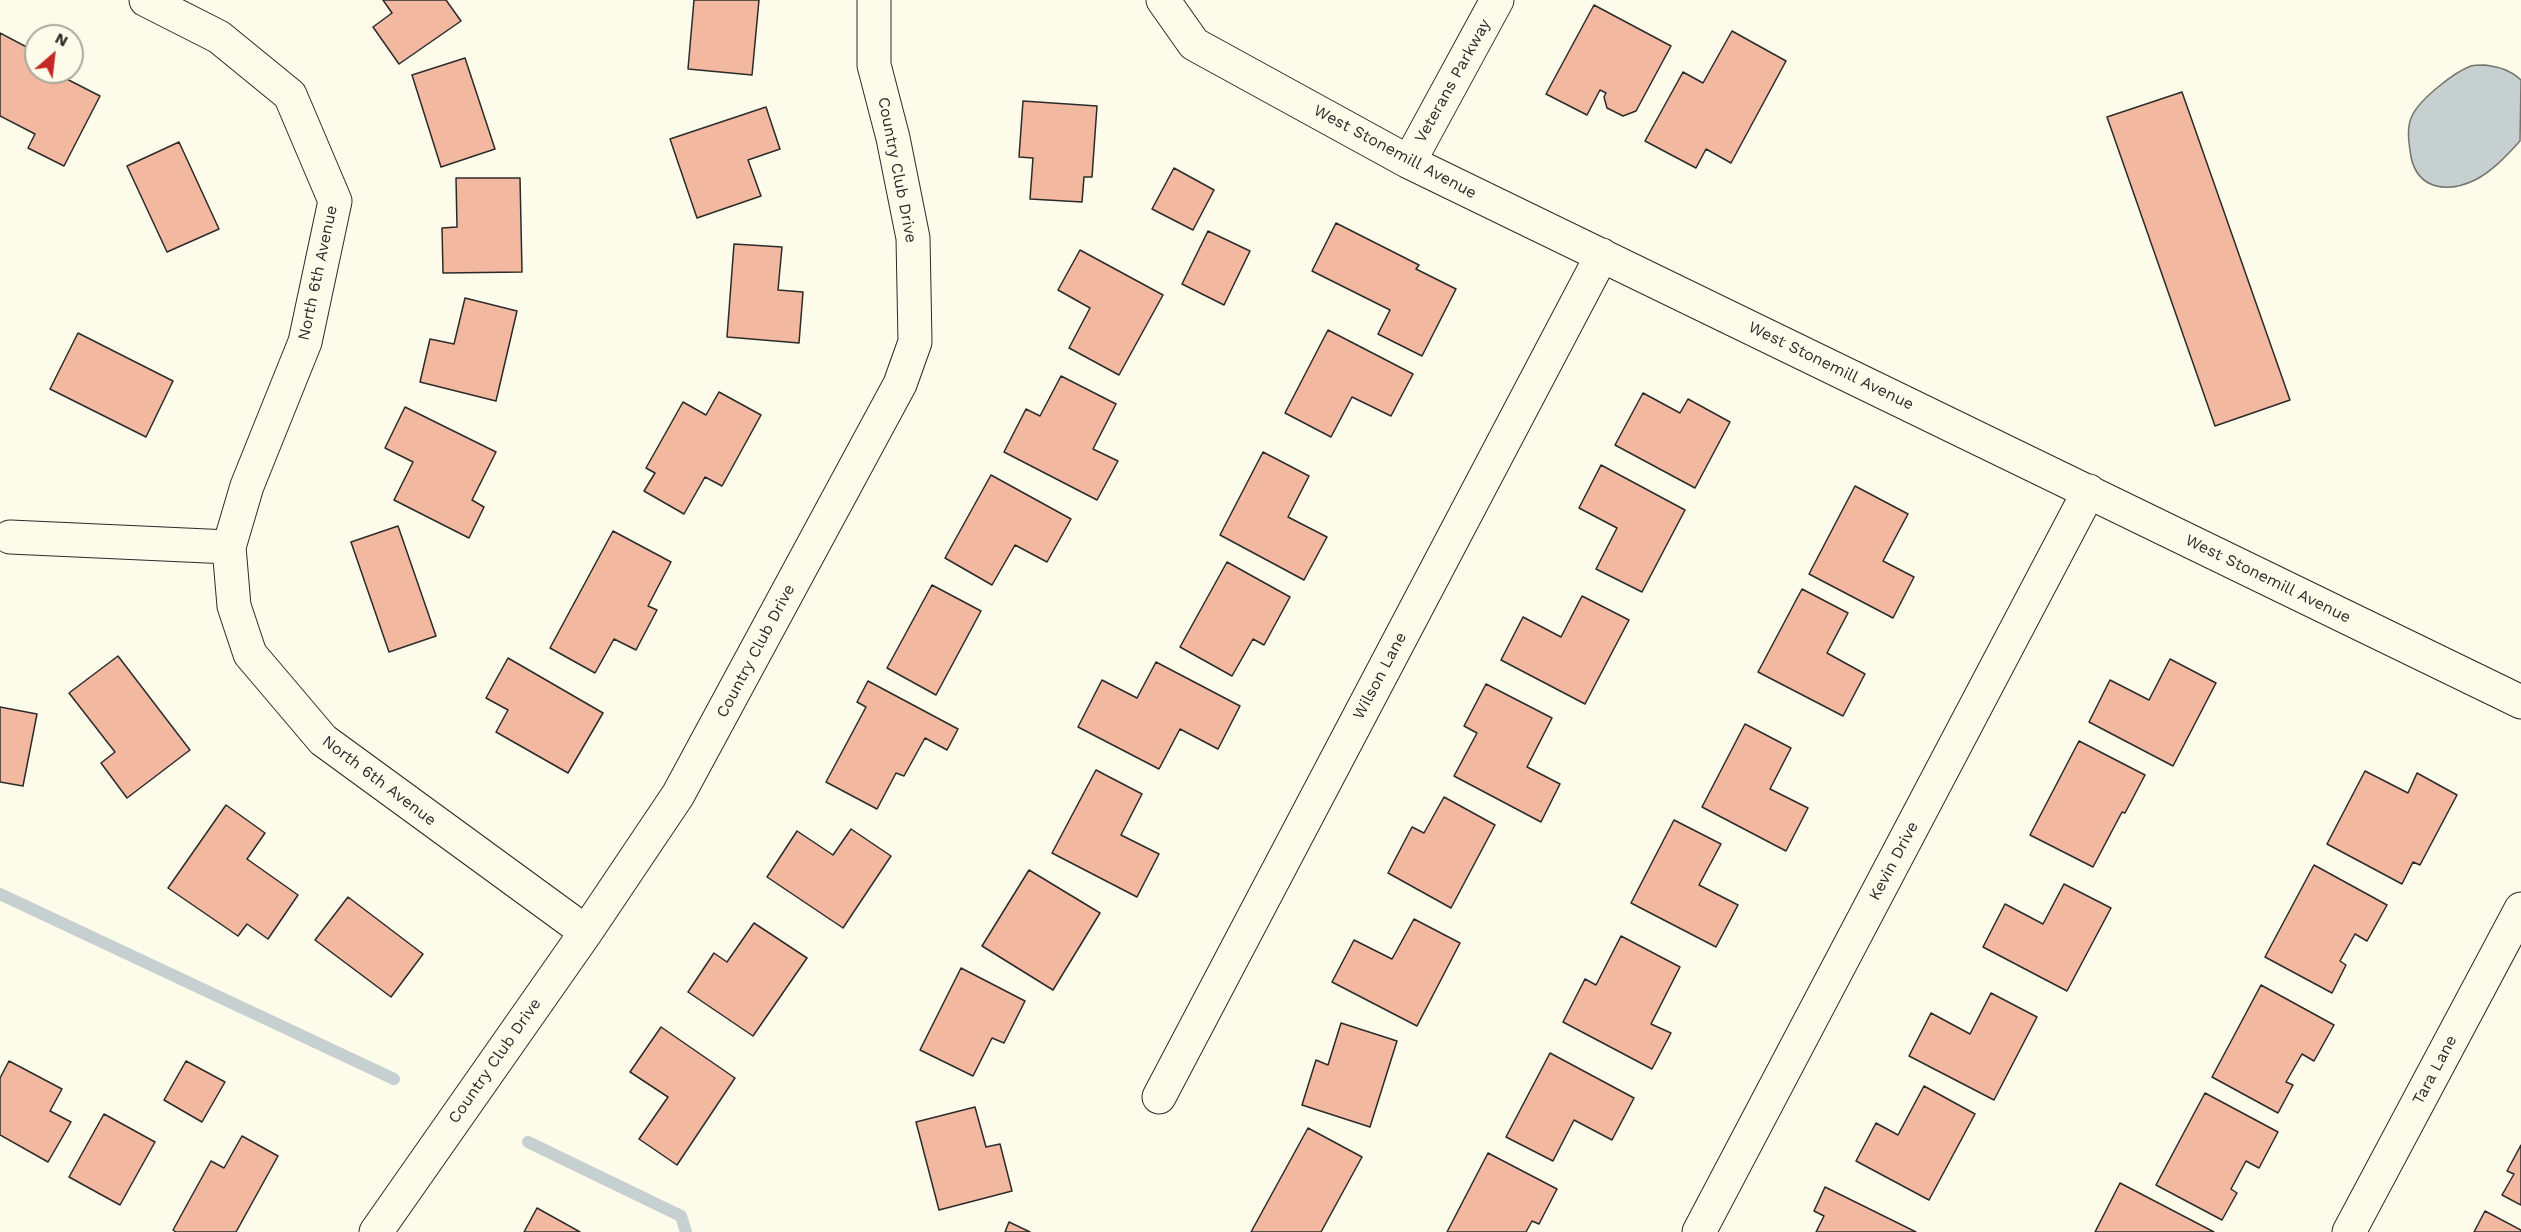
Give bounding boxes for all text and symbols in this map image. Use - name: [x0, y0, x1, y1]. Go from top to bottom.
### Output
- street label: Veterans Parkway: [1411, 16, 1495, 146]
- north arrow: [24, 24, 84, 84]
- text: N: [52, 28, 71, 51]
- street label: Country Club Drive: [873, 95, 921, 245]
- street label: West Stonemill Avenue: [1310, 101, 1480, 203]
- street label: North 6th Avenue: [294, 204, 342, 342]
- street label: West Stonemill Avenue: [1745, 318, 1917, 414]
- street label: West Stonemill Avenue: [2182, 531, 2354, 627]
- street label: Country Club Drive: [713, 581, 799, 721]
- street label: Wilson Lane: [1349, 629, 1411, 723]
- street label: North 6th Avenue: [318, 732, 440, 830]
- street label: Kevin Drive: [1865, 818, 1923, 904]
- street label: Country Club Drive: [445, 995, 545, 1127]
- street label: Tara Lane: [2409, 1032, 2461, 1108]

